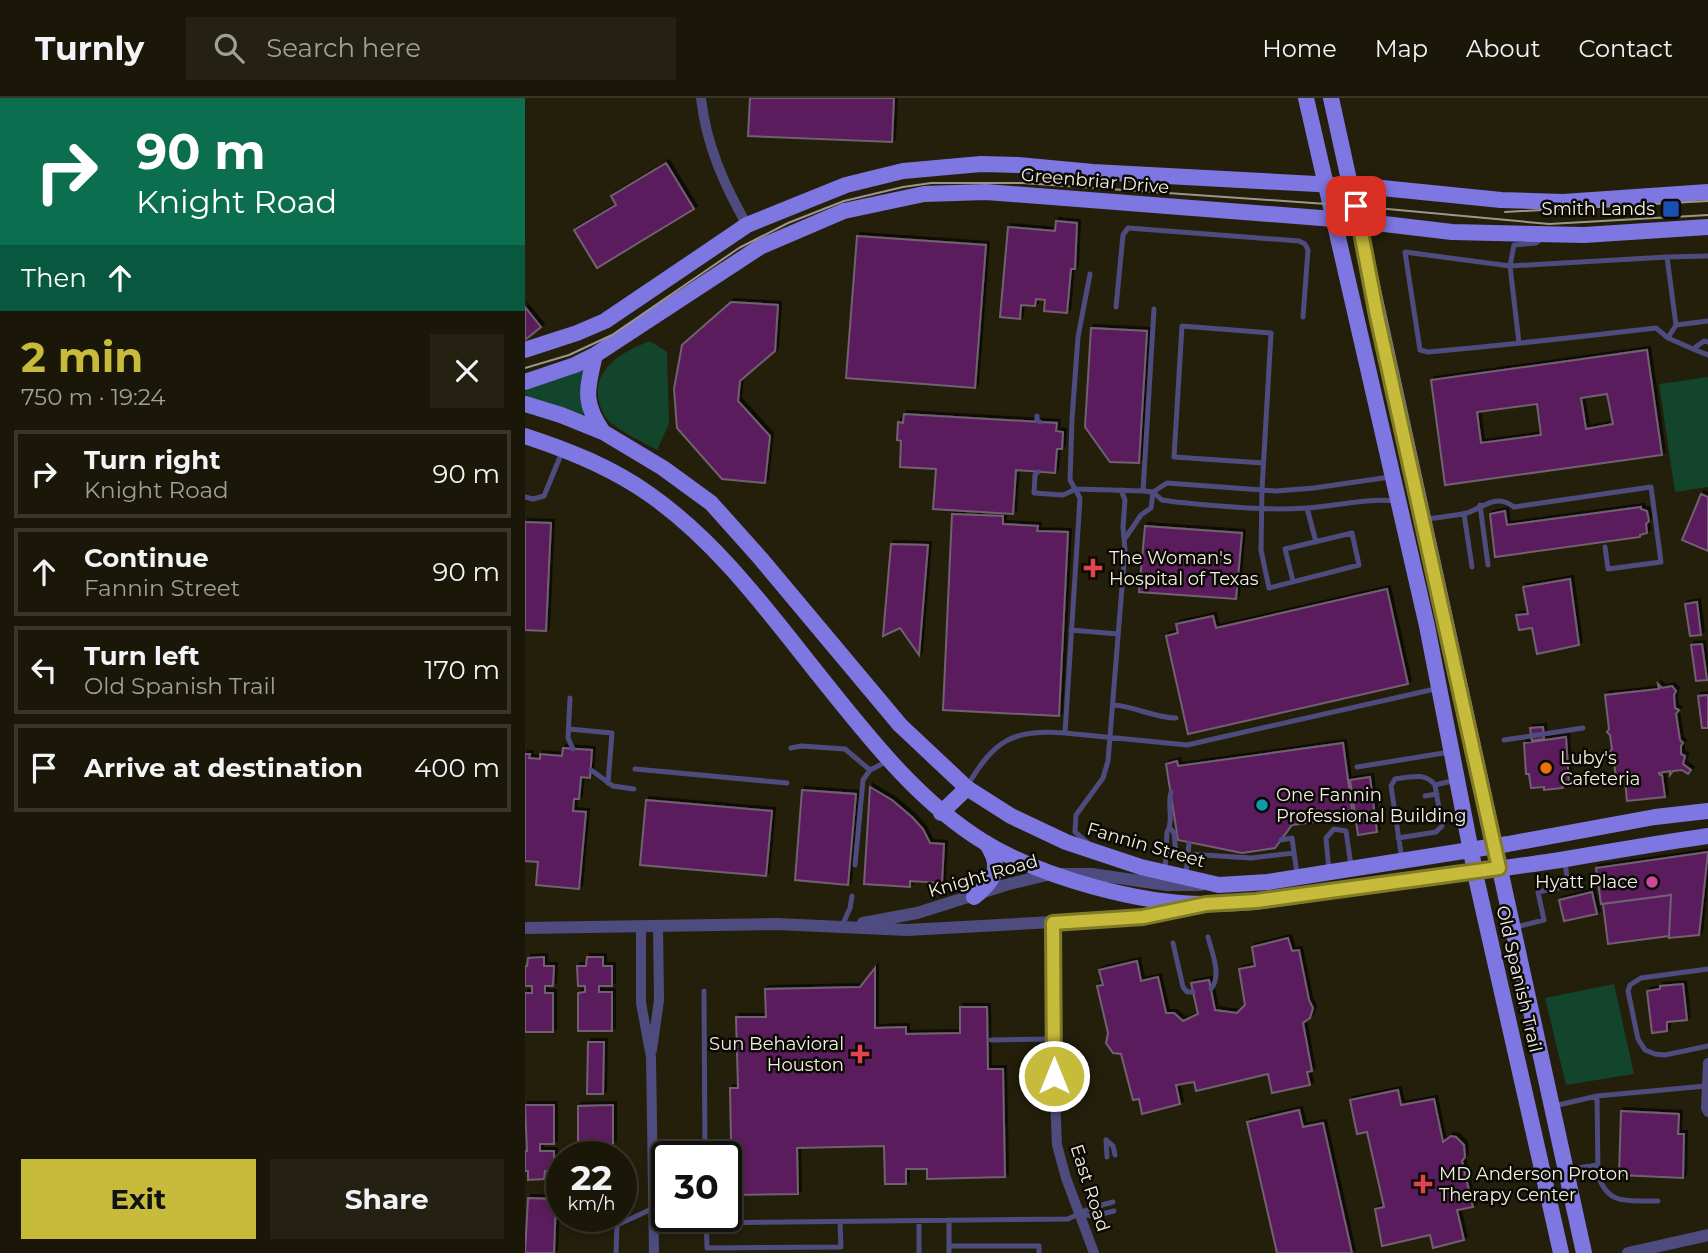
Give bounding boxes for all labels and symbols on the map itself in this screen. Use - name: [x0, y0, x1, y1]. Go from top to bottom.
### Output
- street label: Greenbriar Drive: [1020, 164, 1170, 198]
- pin: [1326, 176, 1386, 236]
- place label: Smith Lands: [1542, 198, 1655, 220]
- marker: Smith Lands: [1661, 199, 1681, 219]
- place label: The Woman's Hospital of Texas: [1109, 547, 1259, 590]
- marker: The Woman's Hospital of Texas: [1083, 558, 1103, 578]
- place label: Luby's Cafeteria: [1560, 747, 1640, 790]
- marker: Luby's Cafeteria: [1538, 760, 1554, 776]
- place label: One Fannin Professional Building: [1276, 784, 1467, 827]
- marker: One Fannin Professional Building: [1254, 797, 1270, 813]
- street label: Fannin Street: [1084, 818, 1208, 872]
- street label: Knight Road: [926, 850, 1040, 902]
- place label: Hyatt Place: [1535, 871, 1638, 893]
- marker: Hyatt Place: [1644, 874, 1660, 890]
- street label: Old Spanish Trail: [1491, 903, 1547, 1055]
- place label: Sun Behavioral Houston: [709, 1033, 844, 1076]
- position arrow: [1017, 1039, 1091, 1113]
- marker: Sun Behavioral Houston: [850, 1044, 870, 1064]
- speed limit sign: 30: [651, 1141, 742, 1232]
- street label: East Road: [1066, 1142, 1114, 1234]
- place label: MD Anderson Proton Therapy Center: [1439, 1163, 1629, 1206]
- marker: MD Anderson Proton Therapy Center: [1413, 1174, 1433, 1194]

